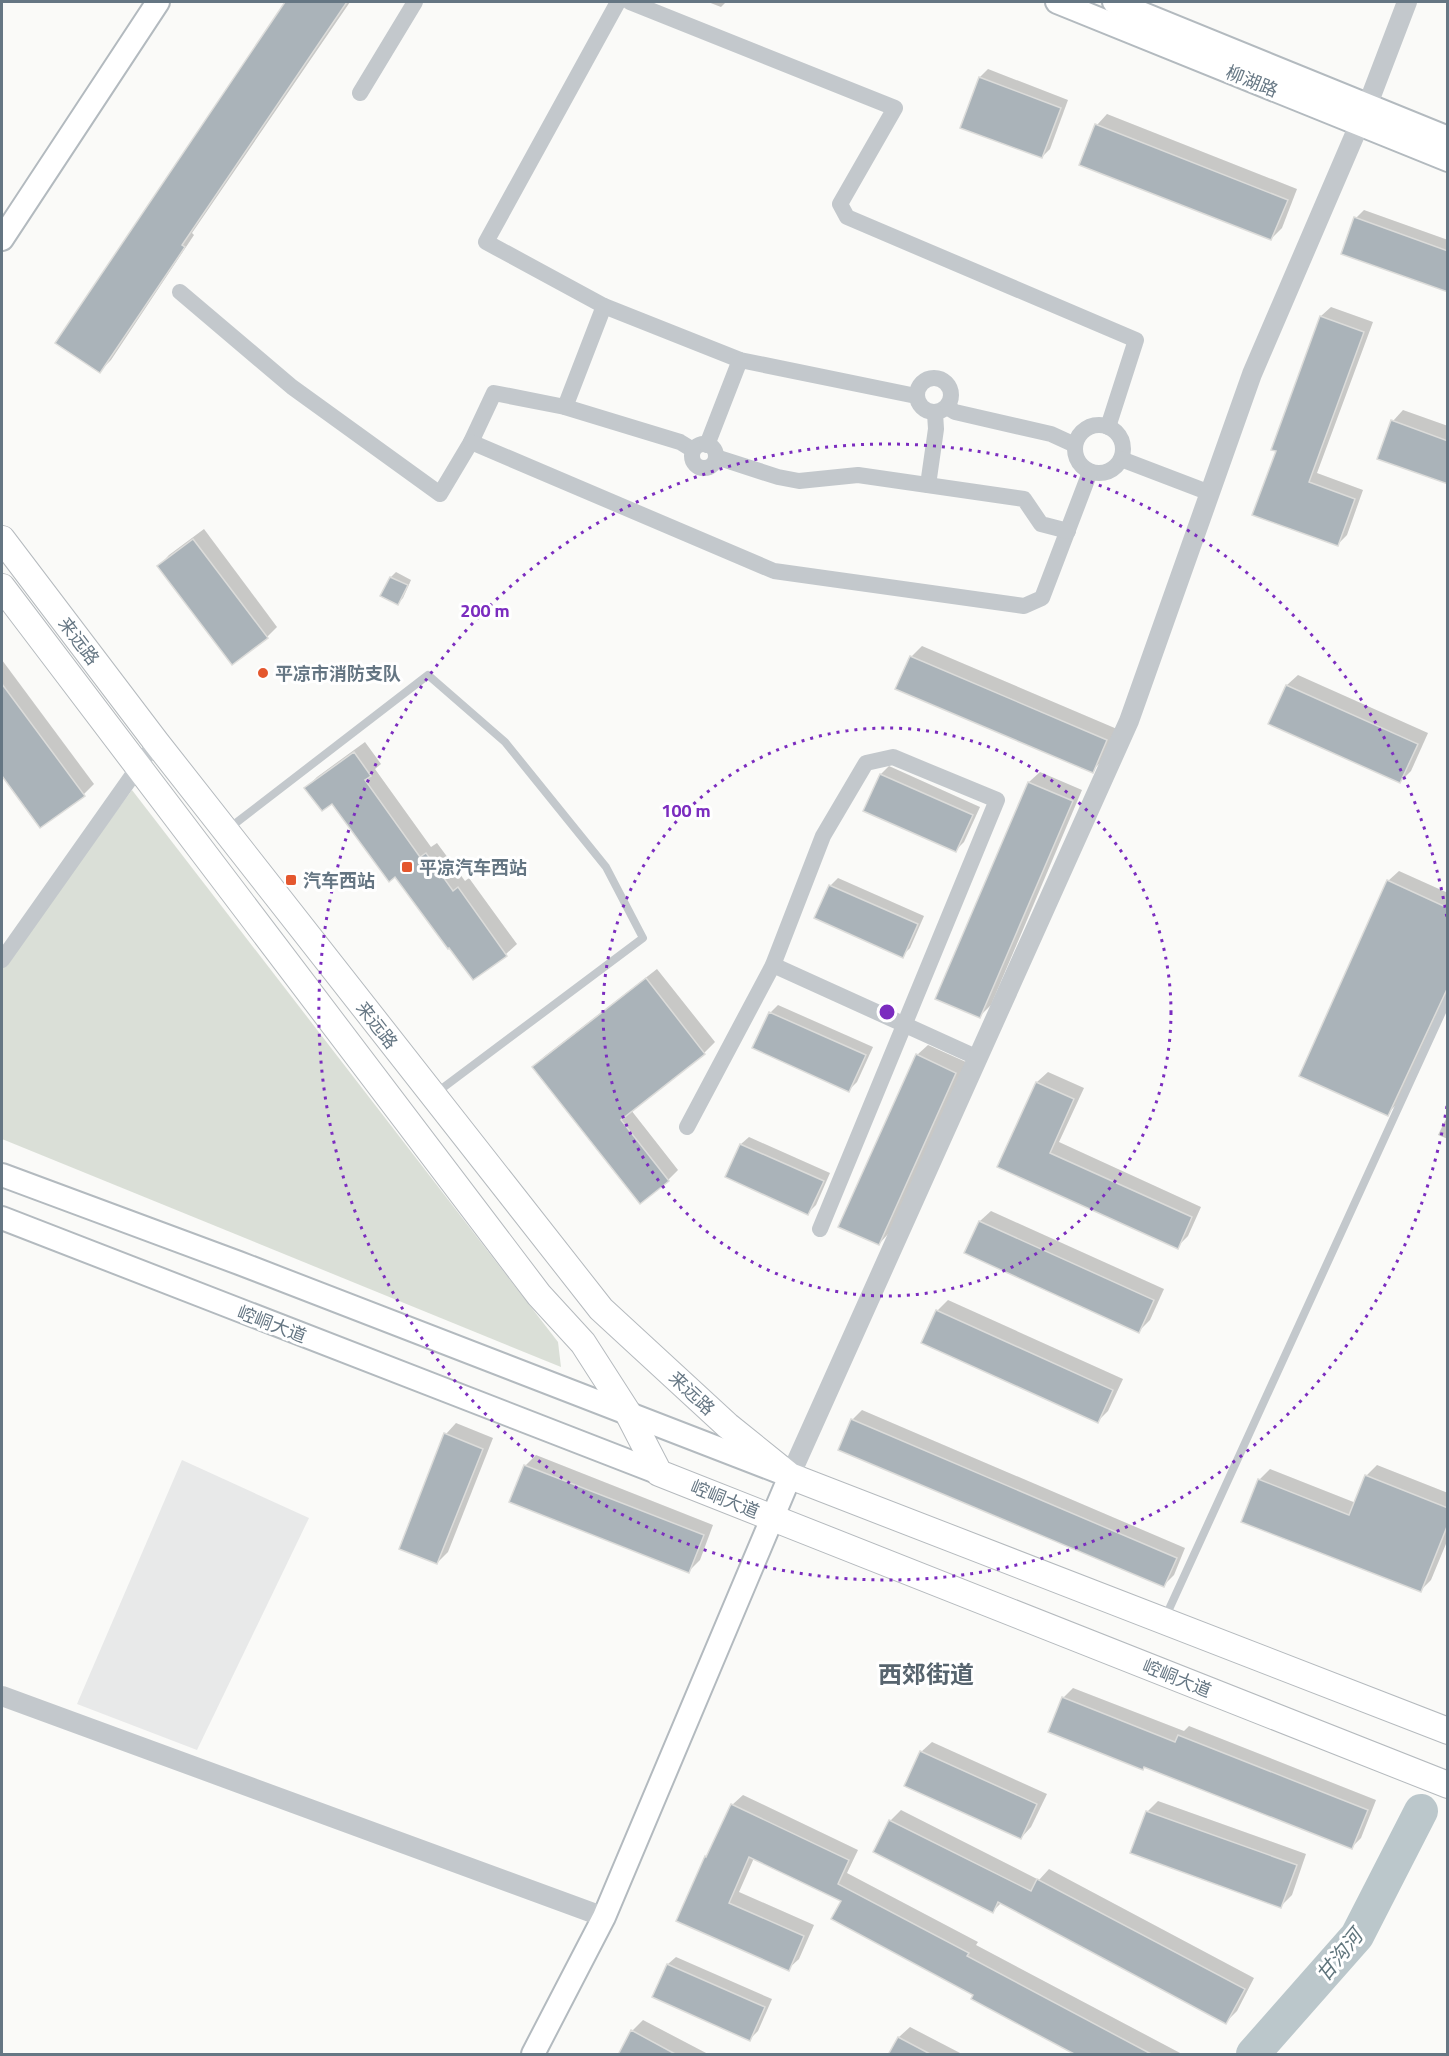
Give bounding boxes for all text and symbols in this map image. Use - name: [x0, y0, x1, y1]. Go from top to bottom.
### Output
- street label: 柳湖路: [1222, 58, 1282, 104]
- text: 200 m: [460, 597, 510, 624]
- street label: 来远路: [52, 611, 106, 671]
- place label: 平凉市消防支队: [275, 660, 401, 687]
- marker: 平凉市消防支队: [256, 666, 270, 680]
- text: 100 m: [661, 797, 711, 824]
- place label: 平凉汽车西站: [419, 854, 527, 881]
- marker: 平凉汽车西站: [400, 860, 414, 874]
- place label: 汽车西站: [303, 867, 375, 894]
- marker: 汽车西站: [284, 873, 298, 887]
- street label: 来远路: [350, 995, 404, 1055]
- centre of rings: [877, 1002, 897, 1022]
- street label: 崆峒大道: [234, 1298, 310, 1350]
- street label: 来远路: [663, 1365, 721, 1421]
- street label: 崆峒大道: [687, 1473, 763, 1525]
- street label: 崆峒大道: [1139, 1652, 1215, 1704]
- district label: 西郊街道: [878, 1656, 974, 1692]
- water label: 甘沟河: [1308, 1919, 1372, 1988]

